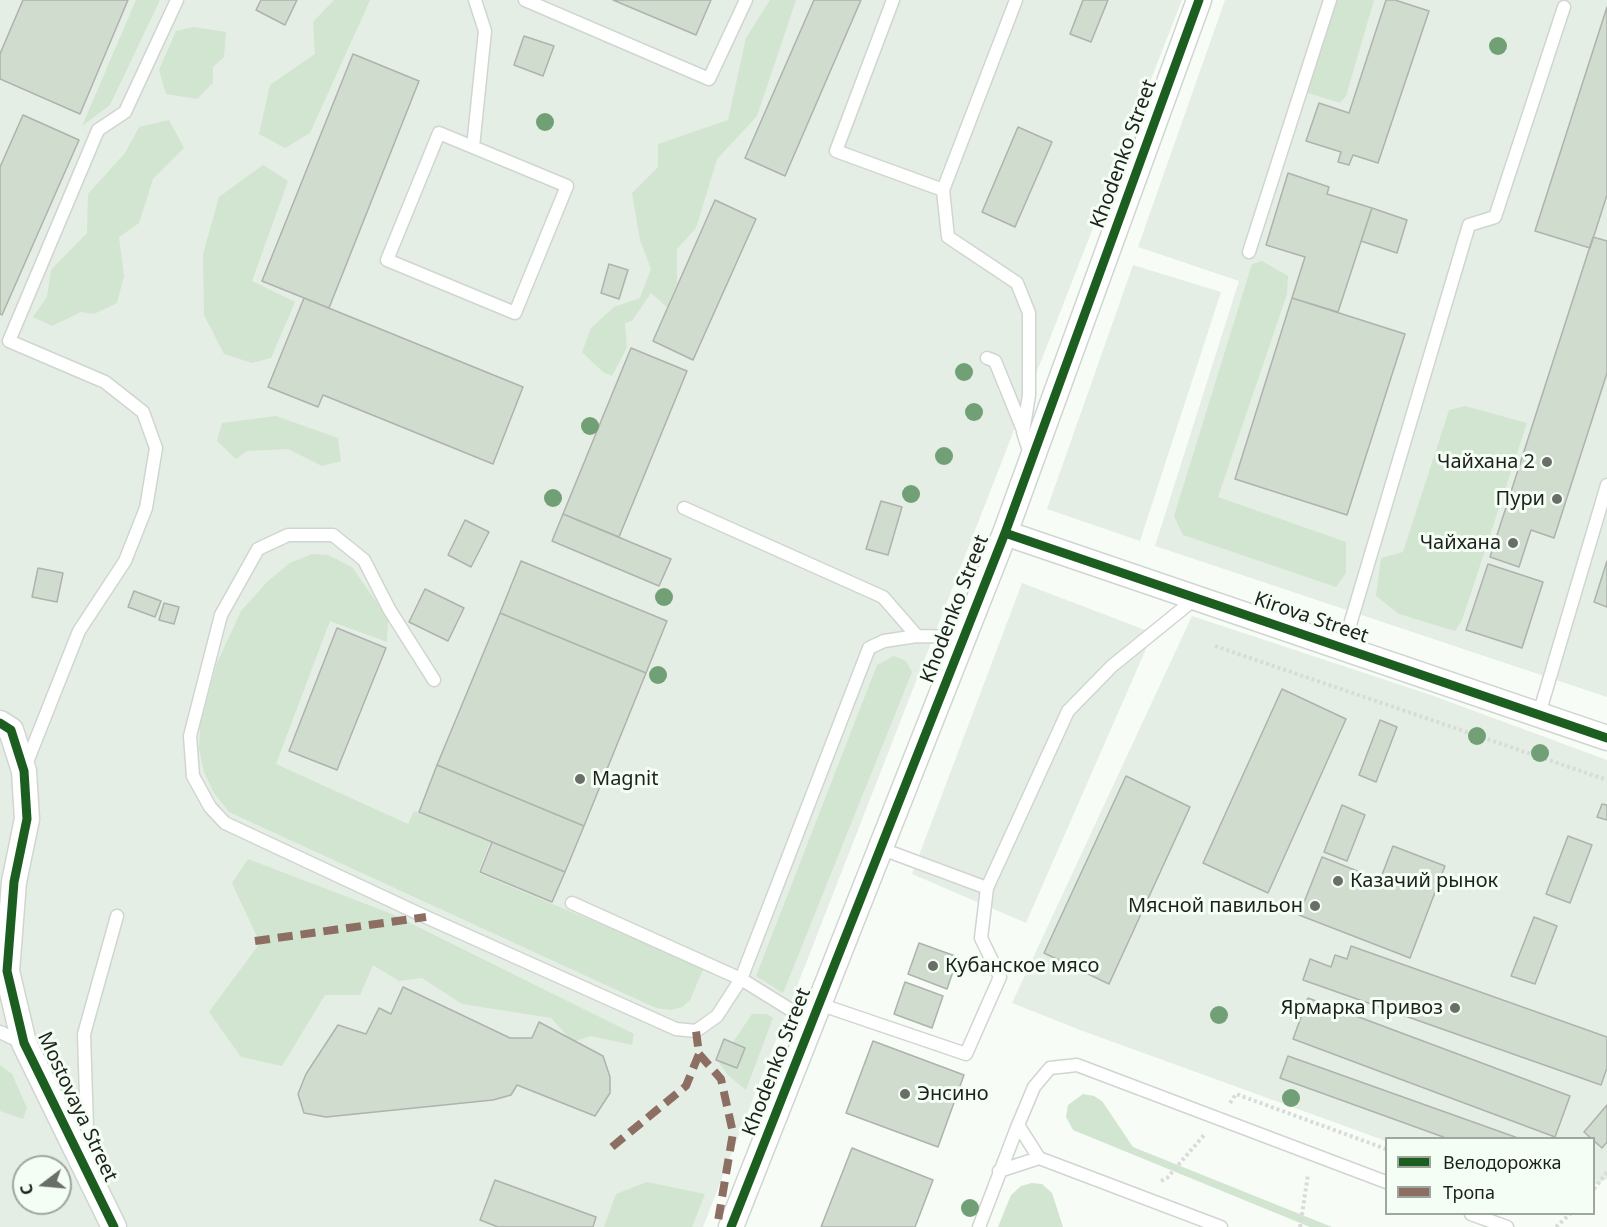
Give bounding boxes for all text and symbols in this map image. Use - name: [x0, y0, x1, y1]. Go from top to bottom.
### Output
- street label: Khodenko Street: [1086, 76, 1162, 232]
- place label: Чайхана 2: [1437, 450, 1535, 474]
- marker: Чайхана 2: [1540, 455, 1554, 469]
- place label: Пури: [1496, 487, 1545, 511]
- marker: Пури: [1550, 492, 1564, 506]
- place label: Чайхана: [1420, 531, 1501, 555]
- street label: Khodenko Street: [916, 532, 994, 686]
- marker: Чайхана: [1506, 536, 1520, 550]
- street label: Kirova Street: [1251, 587, 1371, 649]
- place label: Magnit: [592, 767, 658, 791]
- marker: Magnit: [573, 772, 587, 786]
- place label: Казачий рынок: [1350, 869, 1498, 893]
- marker: Казачий рынок: [1331, 874, 1345, 888]
- place label: Мясной павильон: [1128, 894, 1303, 918]
- marker: Мясной павильон: [1308, 899, 1322, 913]
- place label: Кубанское мясо: [945, 954, 1099, 978]
- marker: Кубанское мясо: [926, 959, 940, 973]
- street label: Khodenko Street: [738, 985, 816, 1139]
- place label: Ярмарка Привоз: [1281, 996, 1443, 1020]
- marker: Ярмарка Привоз: [1448, 1001, 1462, 1015]
- street label: Mostovaya Street: [32, 1028, 122, 1186]
- place label: Энсино: [917, 1082, 989, 1106]
- marker: Энсино: [898, 1087, 912, 1101]
- legend: [1385, 1137, 1595, 1215]
- text: Велодорожка: [1443, 1150, 1561, 1174]
- north arrow: [12, 1155, 72, 1215]
- text: Тропа: [1443, 1180, 1495, 1204]
- text: С: [15, 1181, 39, 1197]

